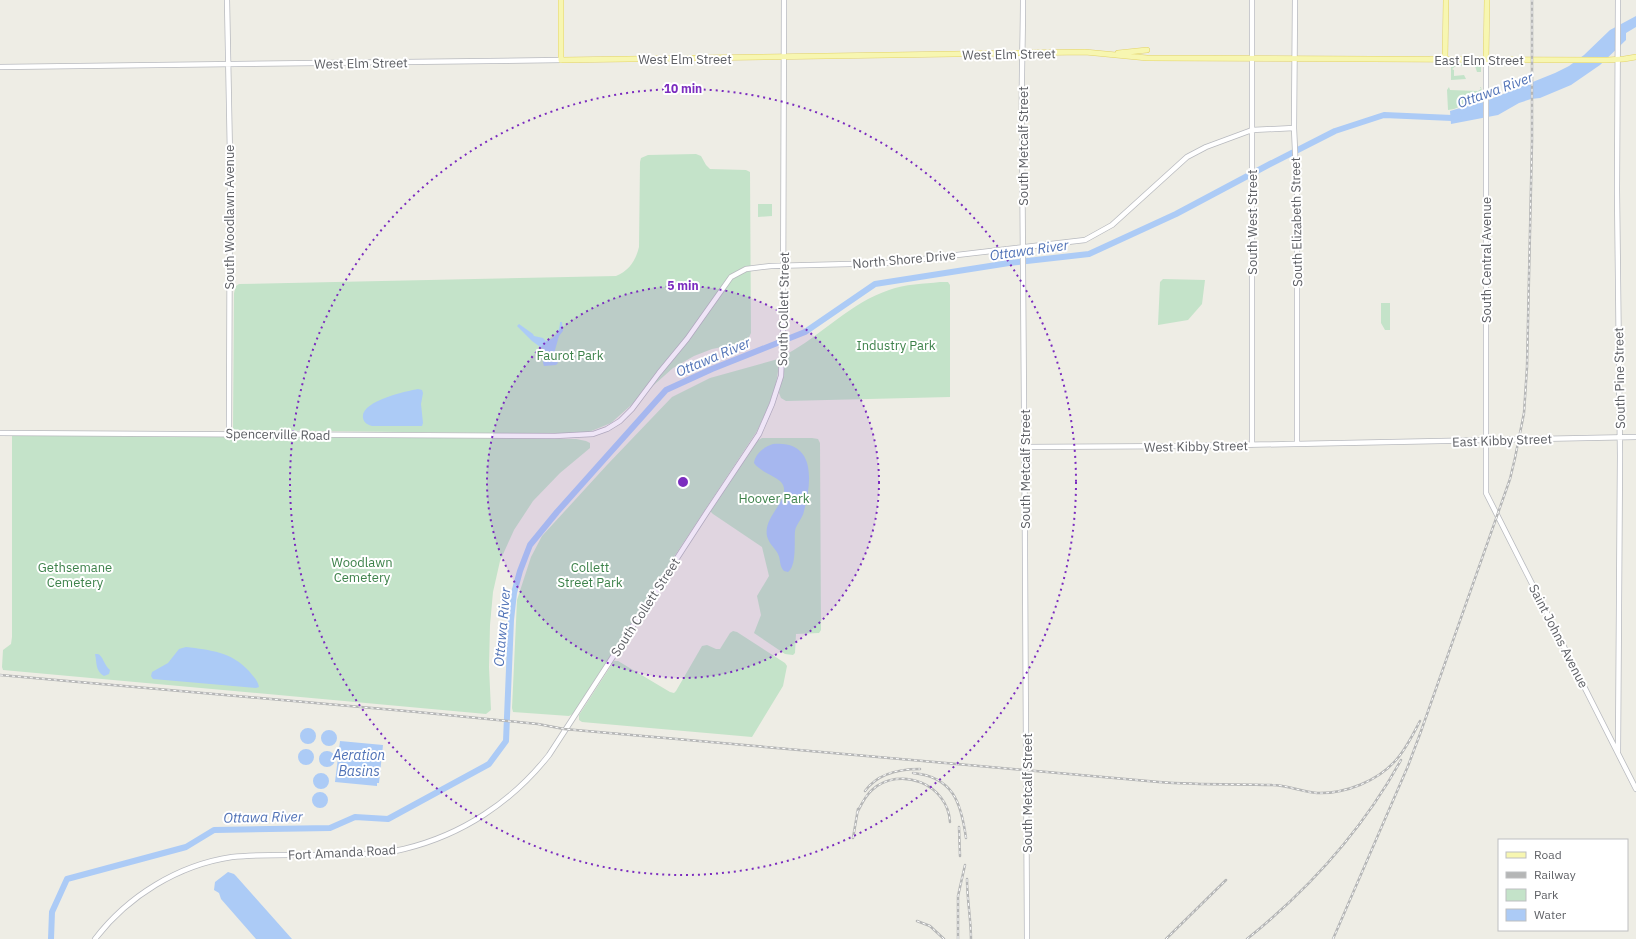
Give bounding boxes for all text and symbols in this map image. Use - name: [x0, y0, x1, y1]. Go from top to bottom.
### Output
- street label: West Elm Street: [962, 45, 1056, 64]
- street label: West Elm Street: [638, 51, 732, 68]
- street label: East Elm Street: [1434, 52, 1524, 69]
- street label: West Elm Street: [314, 54, 408, 73]
- water label: Ottawa River: [1455, 68, 1536, 112]
- text: 10 min: [664, 81, 702, 96]
- street label: South Metcalf Street: [1015, 86, 1032, 206]
- street label: South Woodlawn Avenue: [221, 144, 238, 290]
- street label: South Elizabeth Street: [1287, 157, 1306, 287]
- street label: South West Street: [1244, 169, 1261, 275]
- street label: South Central Avenue: [1478, 197, 1495, 323]
- water label: Ottawa River: [988, 235, 1070, 264]
- street label: North Shore Drive: [852, 247, 956, 272]
- street label: South Collett Street: [774, 252, 793, 366]
- text: 5 min: [667, 278, 699, 293]
- street label: South Pine Street: [1610, 327, 1629, 429]
- water label: Ottawa River: [673, 333, 754, 381]
- park label: Industry Park: [856, 337, 936, 354]
- park label: Faurot Park: [536, 347, 604, 364]
- street label: South Metcalf Street: [1017, 409, 1034, 529]
- street label: Spencerville Road: [225, 425, 331, 444]
- street label: East Kibby Street: [1452, 430, 1552, 451]
- street label: West Kibby Street: [1144, 437, 1248, 456]
- centre of rings: [676, 475, 690, 489]
- park label: Hoover Park: [738, 490, 810, 507]
- park label: Woodlawn Cemetery: [331, 554, 393, 586]
- street label: South Collett Street: [607, 555, 684, 660]
- park label: Gethsemane Cemetery: [38, 559, 112, 591]
- park label: Collett Street Park: [557, 559, 623, 591]
- street label: Saint Johns Avenue: [1525, 581, 1592, 691]
- water label: Ottawa River: [490, 586, 515, 667]
- street label: South Metcalf Street: [1019, 733, 1036, 853]
- water label: Aeration Basins: [332, 746, 385, 780]
- water label: Ottawa River: [223, 807, 304, 827]
- legend: [1498, 839, 1628, 931]
- street label: Fort Amanda Road: [288, 841, 396, 864]
- text: Road: [1534, 847, 1562, 862]
- text: Railway: [1534, 867, 1576, 882]
- text: Park: [1534, 887, 1559, 902]
- text: Water: [1534, 907, 1567, 922]

